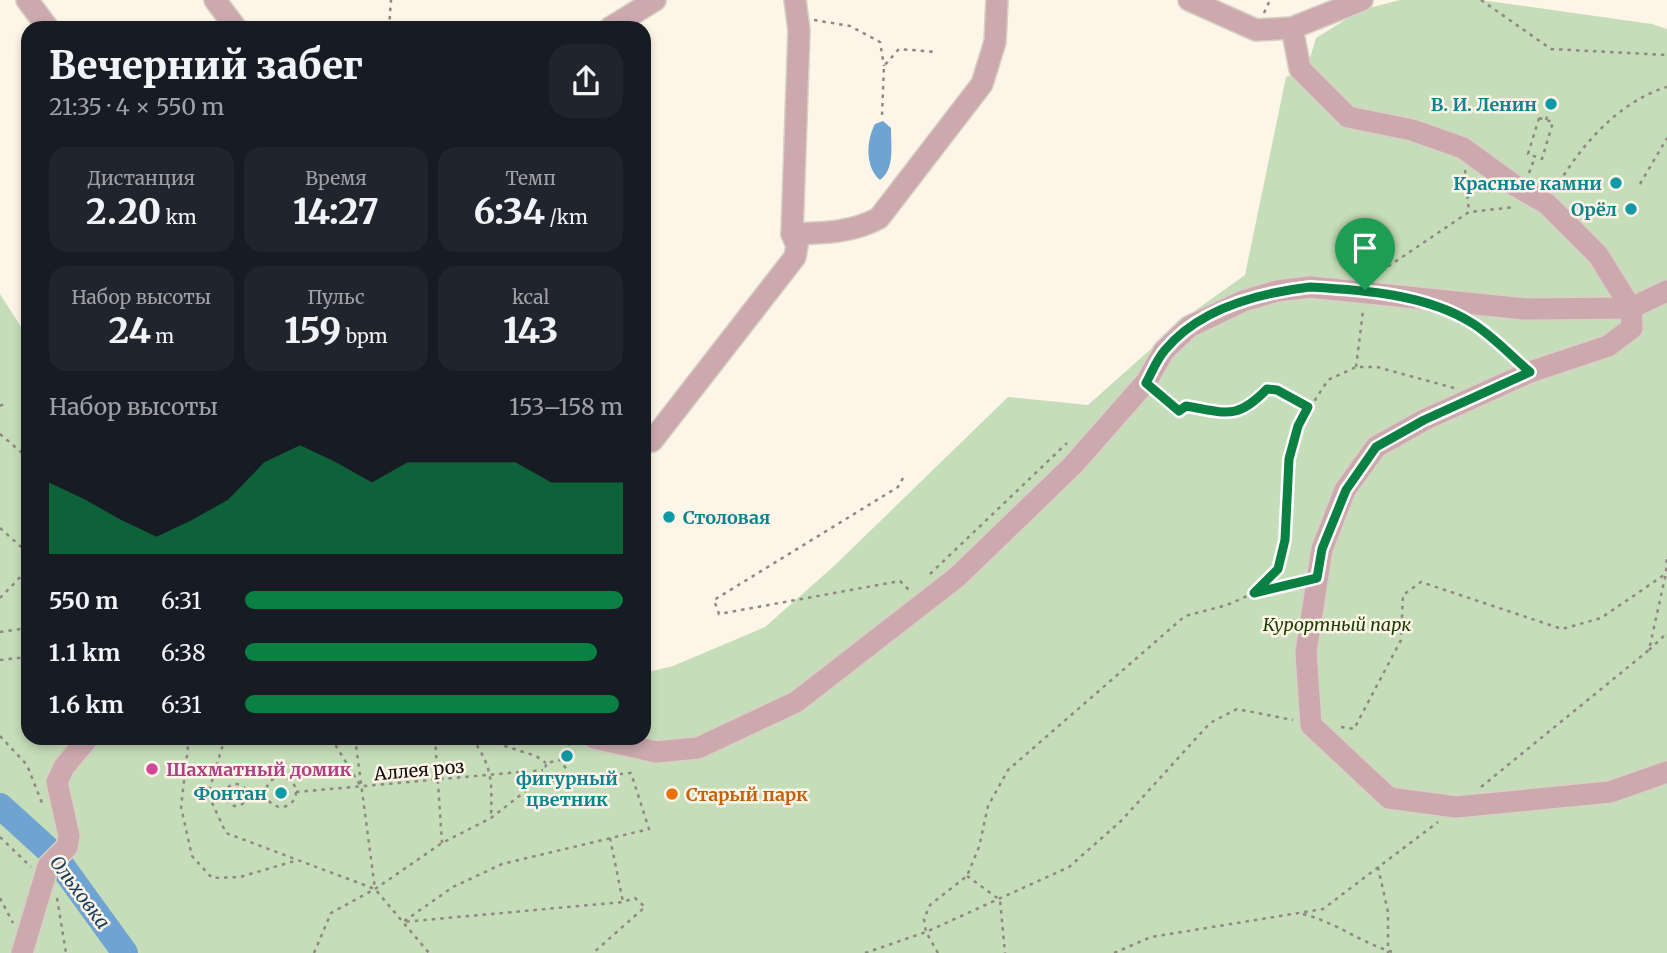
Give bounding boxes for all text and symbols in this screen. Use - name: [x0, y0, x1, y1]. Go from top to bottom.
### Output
- text: Вечерний забег: [49, 42, 363, 89]
- button: share: [549, 44, 623, 118]
- text: 21:35 · 4 × 550 m: [49, 92, 224, 121]
- place label: В. И. Ленин: [1431, 93, 1537, 116]
- marker: В. И. Ленин: [1543, 96, 1559, 112]
- text: Дистанция: [88, 166, 195, 190]
- text: Время: [305, 166, 367, 190]
- text: Темп: [505, 166, 556, 190]
- place label: Красные камни: [1453, 172, 1602, 195]
- marker: Красные камни: [1608, 175, 1624, 191]
- text: 2.20: [86, 190, 161, 234]
- text: 14:27: [293, 190, 379, 234]
- text: 6:34: [474, 190, 545, 234]
- place label: Орёл: [1571, 198, 1617, 221]
- marker: Орёл: [1623, 201, 1639, 217]
- text: km: [161, 205, 197, 229]
- text: /km: [545, 205, 588, 229]
- pin: [1335, 218, 1395, 290]
- icon: arrive: [1346, 229, 1384, 267]
- text: Набор высоты: [71, 285, 211, 309]
- text: Пульс: [307, 285, 365, 309]
- text: kcal: [512, 285, 549, 309]
- text: 24: [108, 309, 151, 353]
- text: 159: [284, 309, 341, 353]
- text: 143: [503, 309, 558, 353]
- text: m: [151, 324, 174, 348]
- text: bpm: [341, 324, 388, 348]
- text: Набор высоты: [49, 392, 218, 421]
- text: 153–158 m: [509, 392, 623, 421]
- place label: Столовая: [683, 506, 770, 529]
- marker: Столовая: [661, 509, 677, 525]
- text: 550 m: [49, 586, 118, 615]
- text: 6:31: [161, 586, 202, 615]
- park label: Курортный парк: [1263, 613, 1411, 636]
- text: 1.1 km: [49, 638, 120, 667]
- text: 6:38: [161, 638, 206, 667]
- text: 1.6 km: [49, 690, 124, 719]
- text: 6:31: [161, 690, 202, 719]
- marker: фигурный цветник: [559, 748, 575, 764]
- street label: Аллея роз: [372, 755, 465, 785]
- place label: Шахматный домик: [166, 758, 352, 781]
- marker: Шахматный домик: [144, 761, 160, 777]
- place label: фигурный цветник: [516, 767, 618, 811]
- place label: Фонтан: [193, 782, 267, 805]
- place label: Старый парк: [686, 783, 808, 806]
- marker: Фонтан: [273, 785, 289, 801]
- marker: Старый парк: [664, 786, 680, 802]
- water label: Ольховка: [45, 851, 115, 933]

